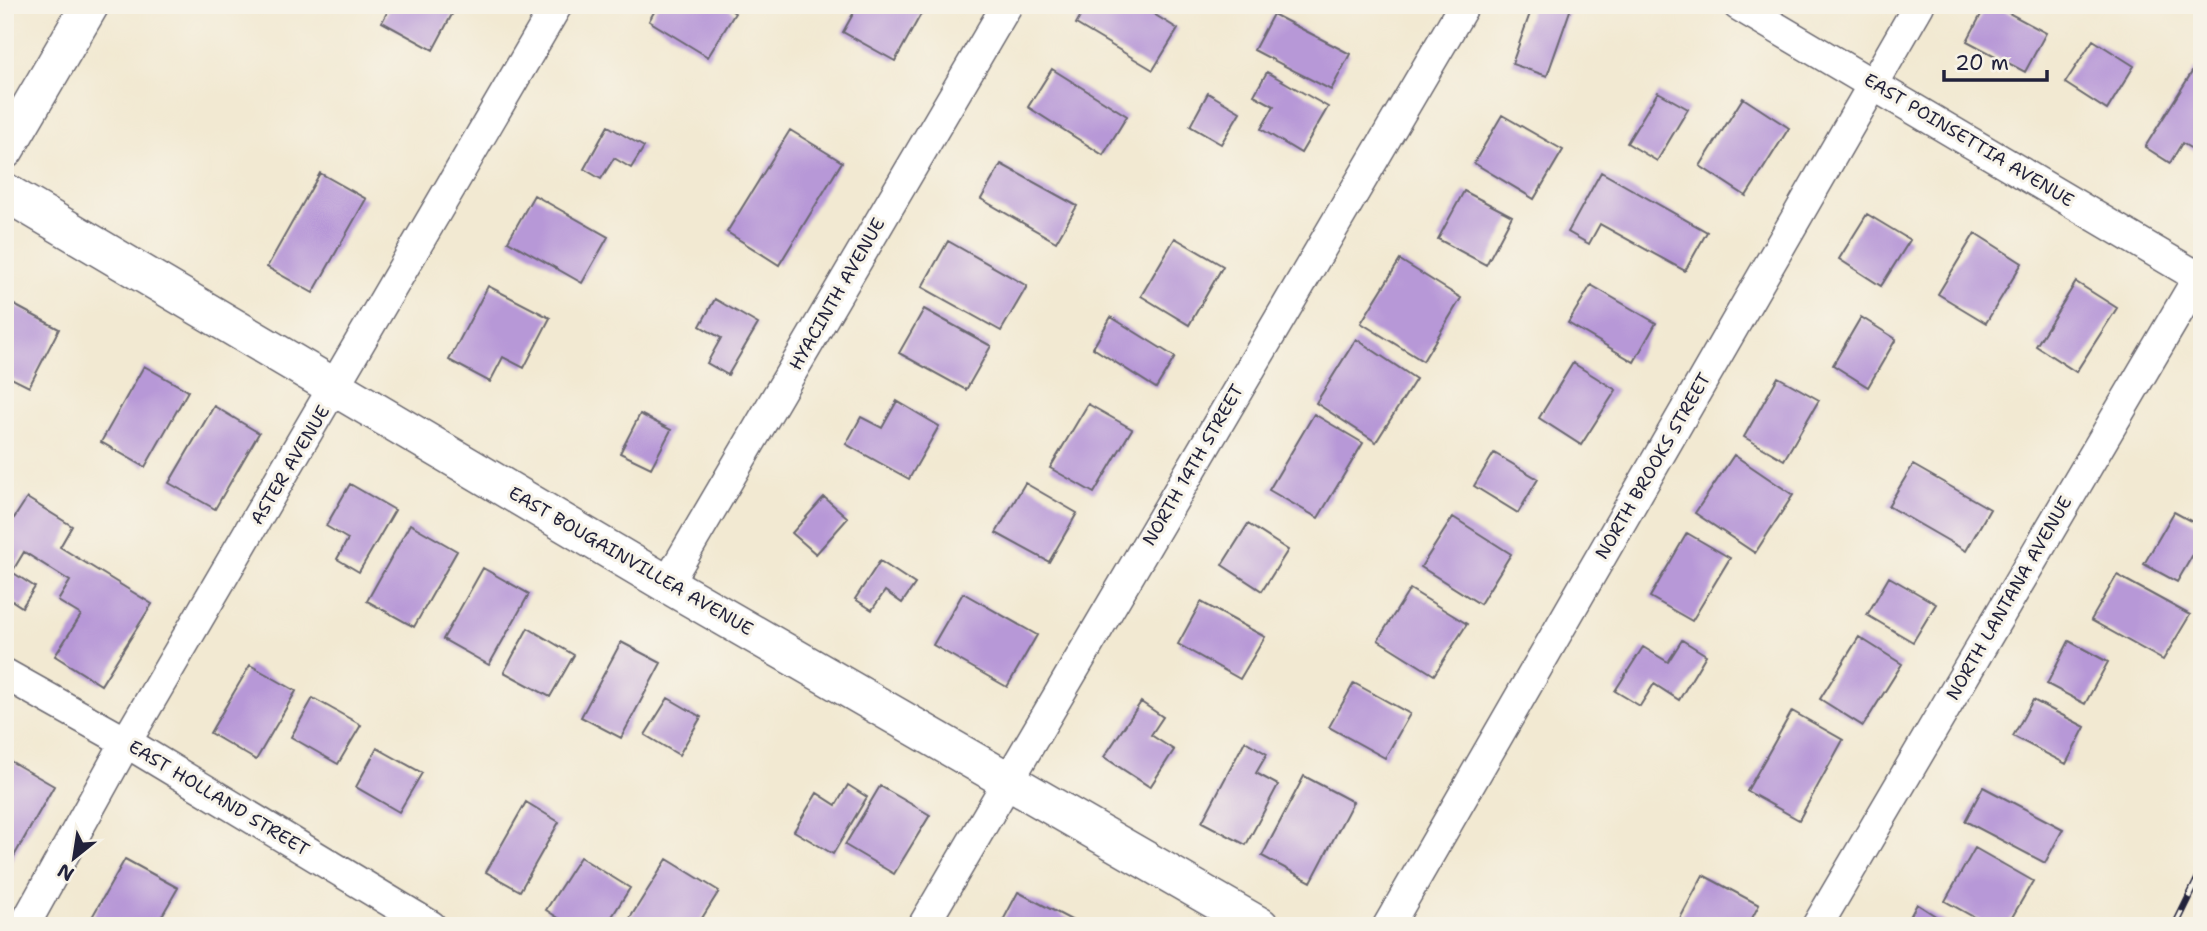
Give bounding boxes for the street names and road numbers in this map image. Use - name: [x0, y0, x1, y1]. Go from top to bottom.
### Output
- street label: EAST POINSETTIA AVENUE: [1860, 68, 2078, 212]
- street label: HYACINTH AVENUE: [784, 214, 890, 374]
- street label: NORTH BROOKS STREET: [1590, 368, 1716, 564]
- street label: NORTH 14TH STREET: [1137, 380, 1249, 550]
- street label: ASTER AVENUE: [245, 401, 335, 529]
- street label: EAST BOUGAINVILLEA AVENUE: [504, 481, 758, 641]
- street label: NORTH LANTANA AVENUE: [1941, 492, 2077, 704]
- street label: EAST HOLLAND STREET: [124, 734, 314, 862]

